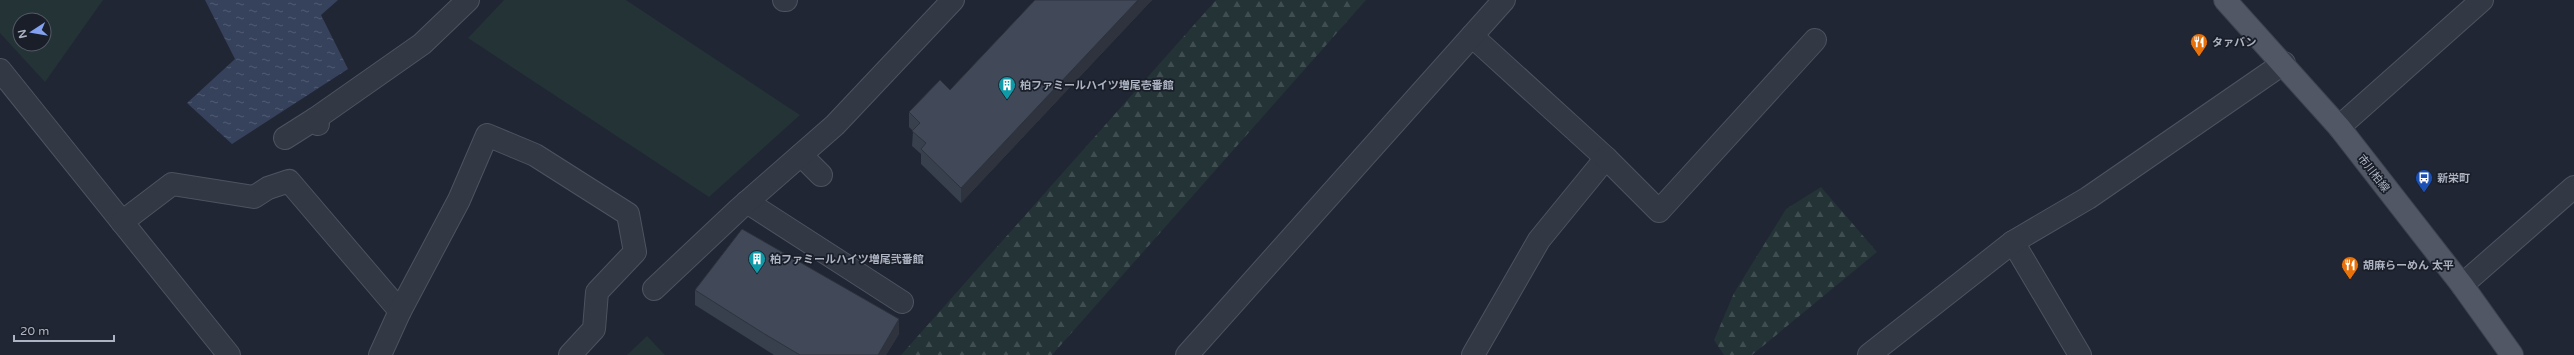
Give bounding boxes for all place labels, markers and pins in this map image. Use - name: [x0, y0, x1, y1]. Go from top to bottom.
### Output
- restaurant icon: タァバン: [2189, 32, 2209, 57]
- place label: タァバン: [2212, 36, 2257, 49]
- building icon: 柏ファミールハイツ増尾壱番館: [997, 75, 1017, 100]
- place label: 柏ファミールハイツ増尾壱番館: [1020, 79, 1174, 92]
- bus stop icon: 新栄町: [2414, 168, 2434, 193]
- place label: 新栄町: [2437, 172, 2470, 185]
- building icon: 柏ファミールハイツ増尾弐番館: [747, 249, 767, 274]
- place label: 柏ファミールハイツ増尾弐番館: [770, 253, 924, 266]
- restaurant icon: 胡麻らーめん 太平: [2340, 255, 2360, 280]
- place label: 胡麻らーめん 太平: [2363, 259, 2454, 272]

